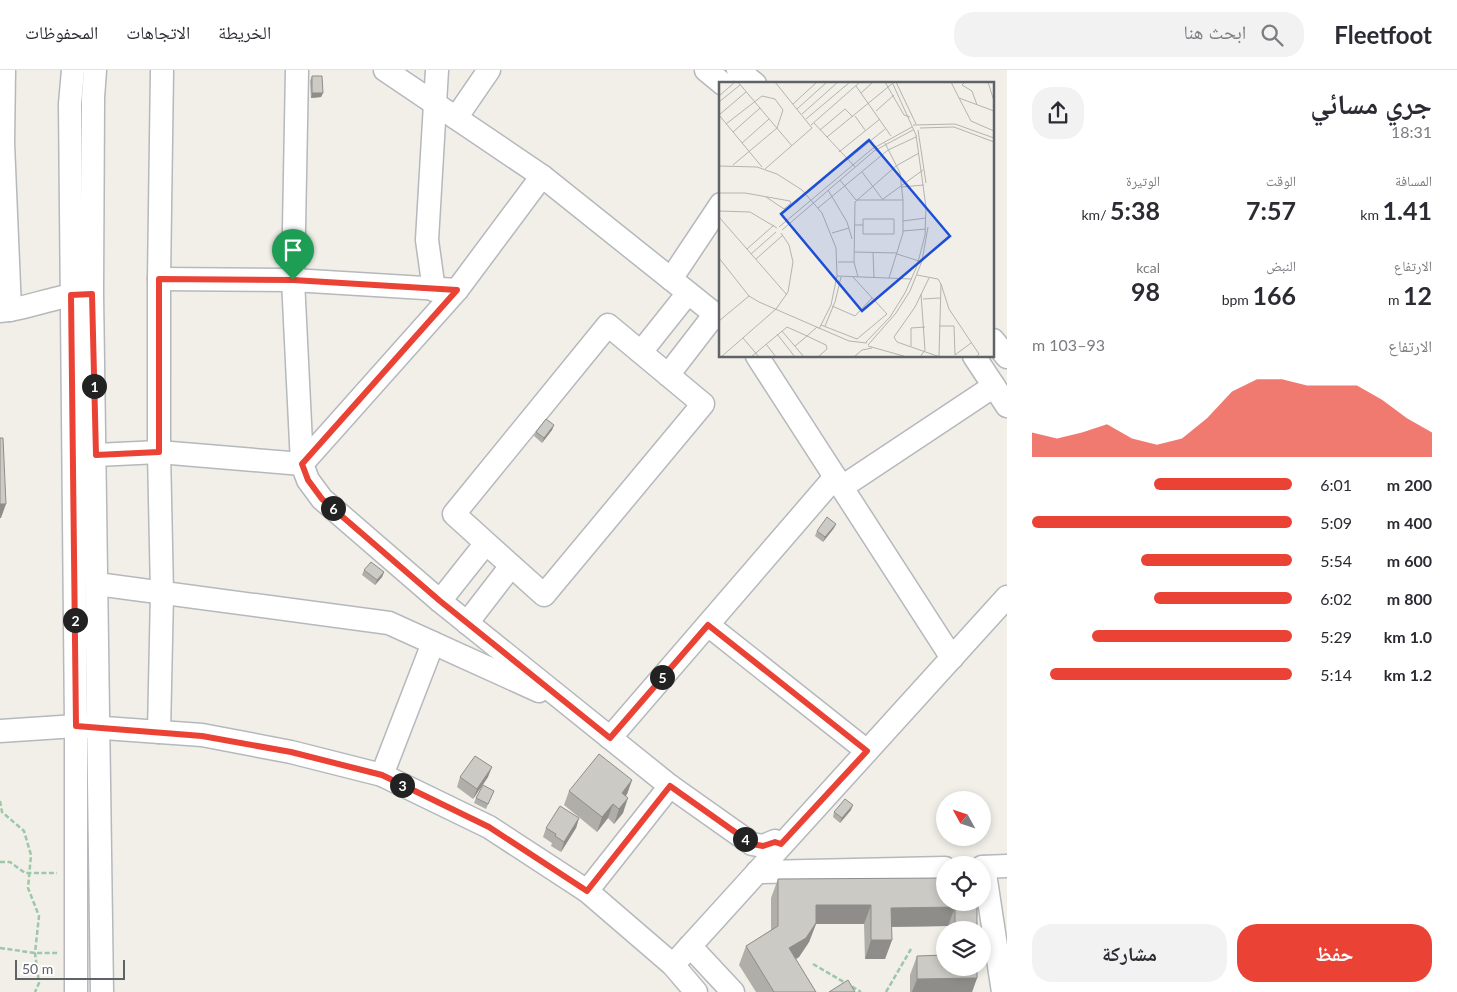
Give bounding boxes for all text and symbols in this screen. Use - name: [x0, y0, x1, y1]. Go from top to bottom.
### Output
- search box: [954, 12, 1304, 57]
- text: ابحث هنا: [1184, 20, 1246, 43]
- text: Fleetfoot: [1334, 20, 1432, 49]
- text: المحفوظات: [25, 21, 98, 43]
- text: الاتجاهات: [126, 21, 190, 43]
- text: الخريطة: [218, 21, 271, 43]
- icon: search: [1258, 21, 1286, 49]
- inset map: [719, 82, 994, 358]
- text: جري مسائي: [1310, 86, 1432, 120]
- button: share: [1032, 87, 1084, 139]
- text: 18:31: [1391, 122, 1432, 141]
- text: الوتيرة: [1126, 172, 1160, 189]
- text: الوقت: [1266, 172, 1296, 189]
- text: المسافة: [1395, 172, 1432, 189]
- text: 5:38: [1110, 195, 1160, 225]
- text: 7:57: [1246, 195, 1296, 225]
- text: 1.41: [1383, 195, 1432, 225]
- text: /km: [1081, 206, 1110, 223]
- text: km: [1360, 206, 1383, 223]
- pin: [272, 229, 314, 280]
- icon: arrive: [279, 236, 307, 264]
- text: النبض: [1266, 257, 1296, 274]
- text: الارتفاع: [1394, 257, 1432, 274]
- text: kcal: [1136, 259, 1160, 276]
- text: 98: [1131, 276, 1160, 306]
- text: 166: [1252, 280, 1296, 310]
- text: 12: [1403, 280, 1432, 310]
- text: bpm: [1222, 291, 1252, 308]
- text: m: [1388, 291, 1403, 308]
- text: 93–103 m: [1032, 335, 1105, 354]
- text: الارتفاع: [1388, 336, 1432, 355]
- pin: 1: [82, 374, 106, 398]
- text: 1: [90, 378, 99, 395]
- text: 6:01: [1320, 475, 1352, 494]
- text: 200 m: [1387, 475, 1432, 494]
- pin: 6: [320, 496, 346, 520]
- text: 6: [329, 500, 338, 517]
- text: 5:09: [1320, 513, 1352, 532]
- text: 400 m: [1387, 513, 1432, 532]
- text: 5:54: [1320, 551, 1352, 570]
- text: 600 m: [1387, 551, 1432, 570]
- text: 6:02: [1320, 589, 1352, 608]
- text: 800 m: [1387, 589, 1432, 608]
- pin: 2: [62, 608, 88, 632]
- text: 2: [71, 612, 80, 629]
- text: 5:29: [1320, 627, 1352, 646]
- text: 1.0 km: [1384, 627, 1432, 646]
- pin: 5: [650, 664, 674, 690]
- text: 5:14: [1320, 665, 1352, 684]
- text: 1.2 km: [1384, 665, 1432, 684]
- text: 5: [658, 669, 667, 686]
- pin: 3: [390, 772, 414, 798]
- text: 3: [398, 777, 407, 794]
- north arrow: [936, 791, 991, 846]
- map controls: [936, 791, 991, 976]
- pin: 4: [732, 826, 758, 852]
- text: 4: [741, 831, 750, 848]
- button: locate: [936, 856, 991, 911]
- button: layers: [936, 921, 991, 976]
- button: مشاركة: [1032, 924, 1227, 982]
- button: حفظ: [1237, 924, 1432, 982]
- scale bar: [15, 957, 125, 980]
- text: 50 m: [22, 960, 53, 977]

